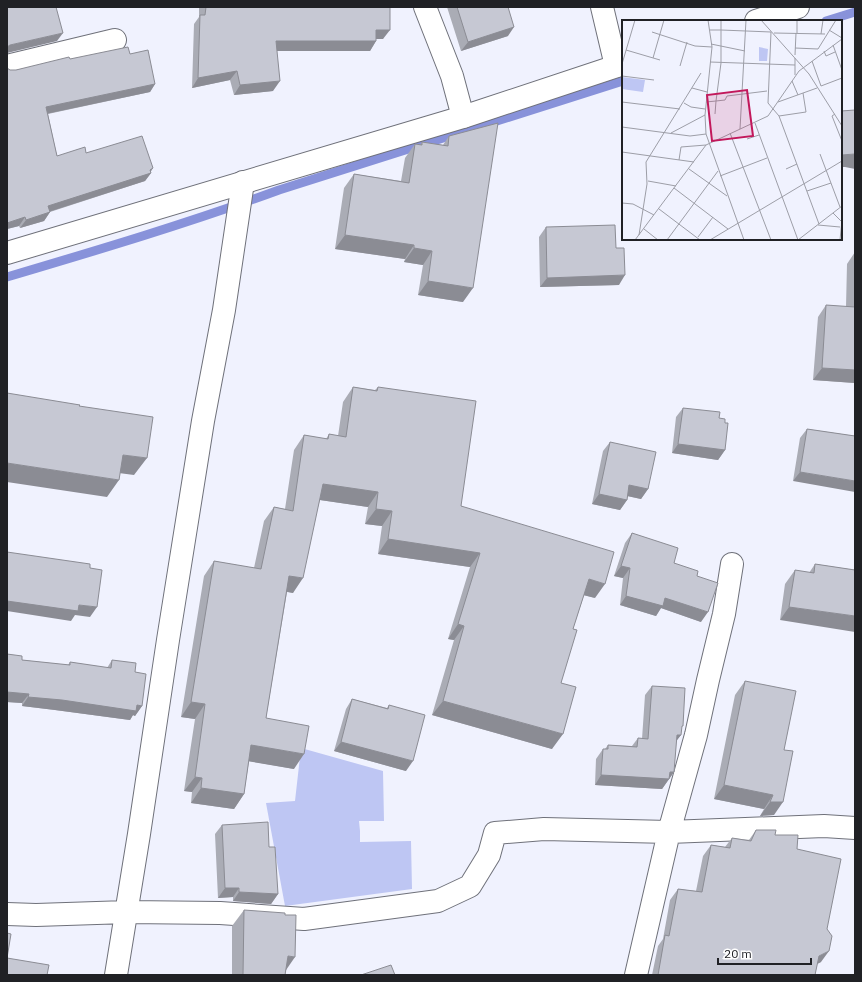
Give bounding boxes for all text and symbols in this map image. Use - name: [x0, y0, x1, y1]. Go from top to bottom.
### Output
- inset map: [622, 20, 842, 240]
- scale bar: [718, 940, 811, 966]
- text: 20 m: [724, 946, 752, 961]

